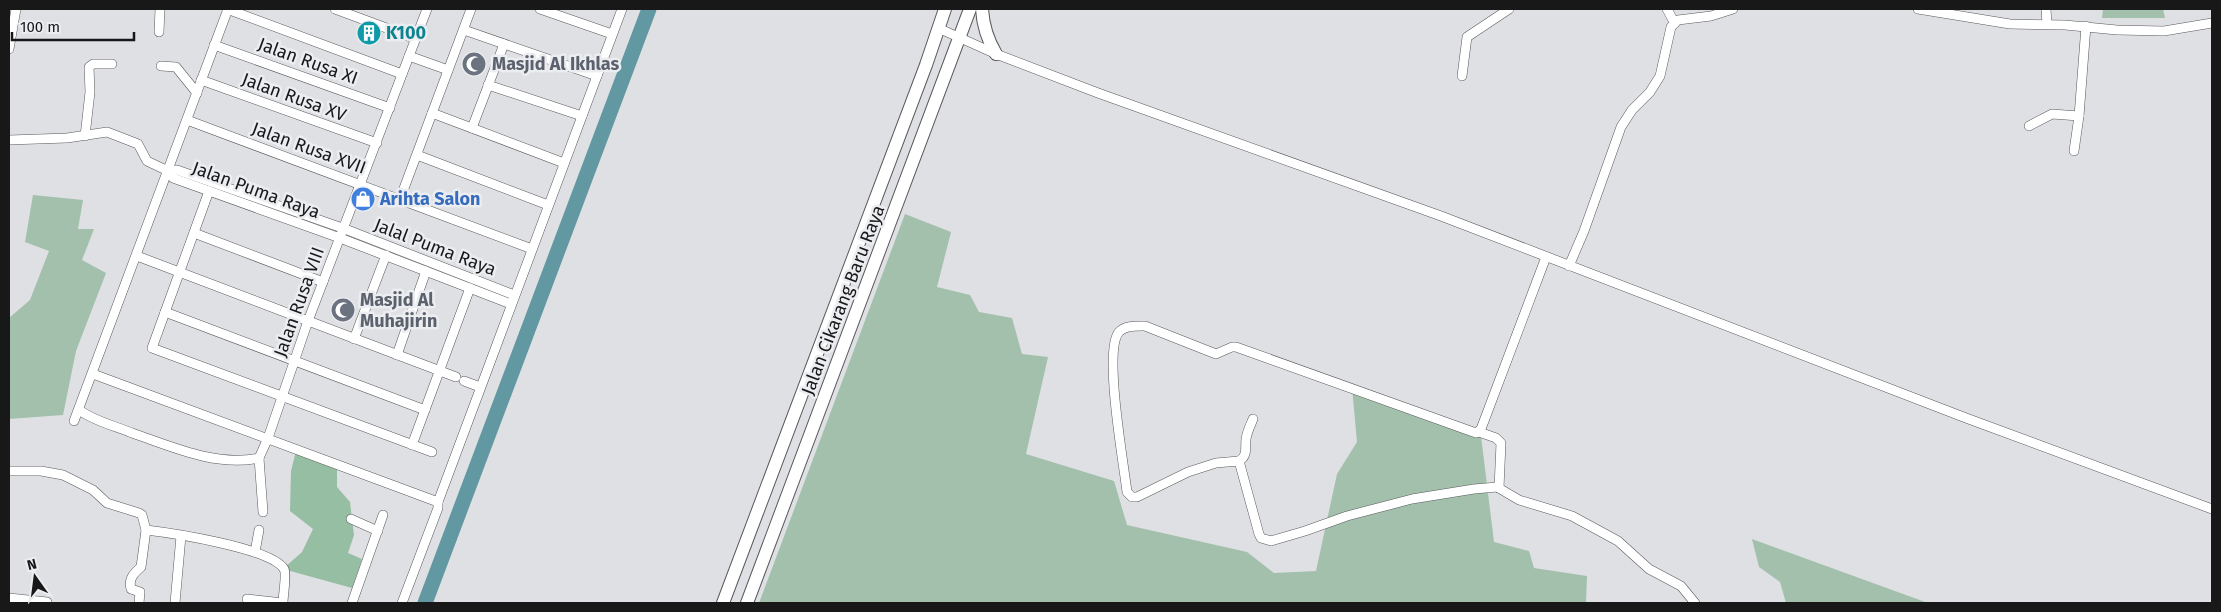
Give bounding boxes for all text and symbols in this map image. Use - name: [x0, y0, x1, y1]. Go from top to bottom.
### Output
- scale bar: [12, 10, 135, 42]
- text: 100 m: [20, 18, 60, 36]
- building icon: K100: [356, 20, 382, 46]
- place label: K100: [386, 22, 426, 44]
- street label: Jalan Rusa XI: [255, 33, 361, 89]
- mosque icon: Masjid Al Ikhlas: [461, 51, 487, 77]
- place label: Masjid Al Ikhlas: [492, 53, 619, 75]
- street label: Jalan Rusa XV: [239, 68, 349, 126]
- street label: Jalan Rusa XVII: [249, 117, 369, 179]
- street label: Jalan Puma Raya: [189, 157, 323, 223]
- shop icon: Arihta Salon: [350, 186, 376, 212]
- place label: Arihta Salon: [379, 188, 480, 210]
- street label: Jalan Cikarang Baru Raya: [797, 202, 889, 398]
- street label: Jalal Puma Raya: [371, 214, 499, 280]
- street label: Jalan Rusa VIII: [269, 244, 329, 360]
- place label: Masjid Al Muhajirin: [360, 289, 437, 332]
- mosque icon: Masjid Al Muhajirin: [330, 297, 356, 323]
- north arrow: [10, 552, 60, 602]
- text: N: [25, 555, 39, 574]

